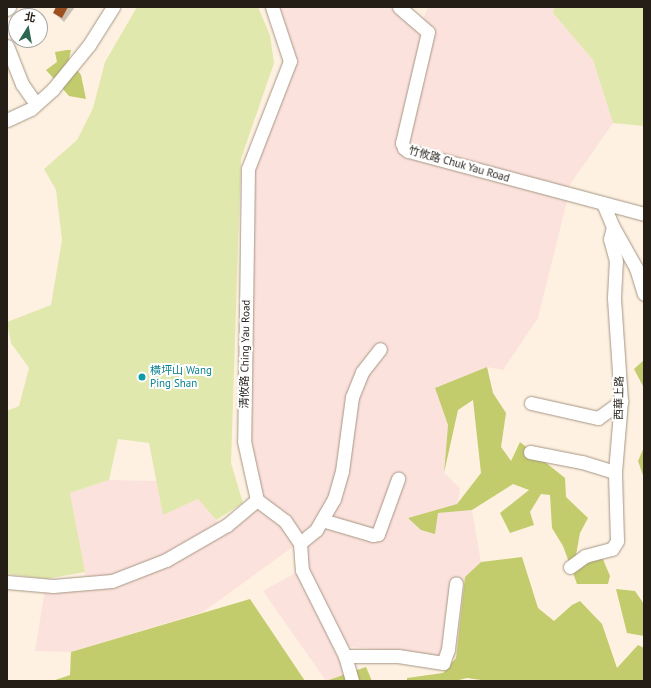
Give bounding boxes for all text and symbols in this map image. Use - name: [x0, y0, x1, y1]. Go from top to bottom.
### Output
- north arrow: [8, 8, 48, 48]
- text: 北: [23, 9, 37, 25]
- street label: 竹攸路 Chuk Yau Road: [407, 143, 511, 185]
- street label: 清攸路 Ching Yau Road: [237, 299, 253, 409]
- place label: 橫坪山 Wang Ping Shan: [150, 364, 212, 390]
- marker: 橫坪山 Wang Ping Shan: [137, 372, 147, 382]
- street label: 西華上路: [612, 376, 626, 420]

